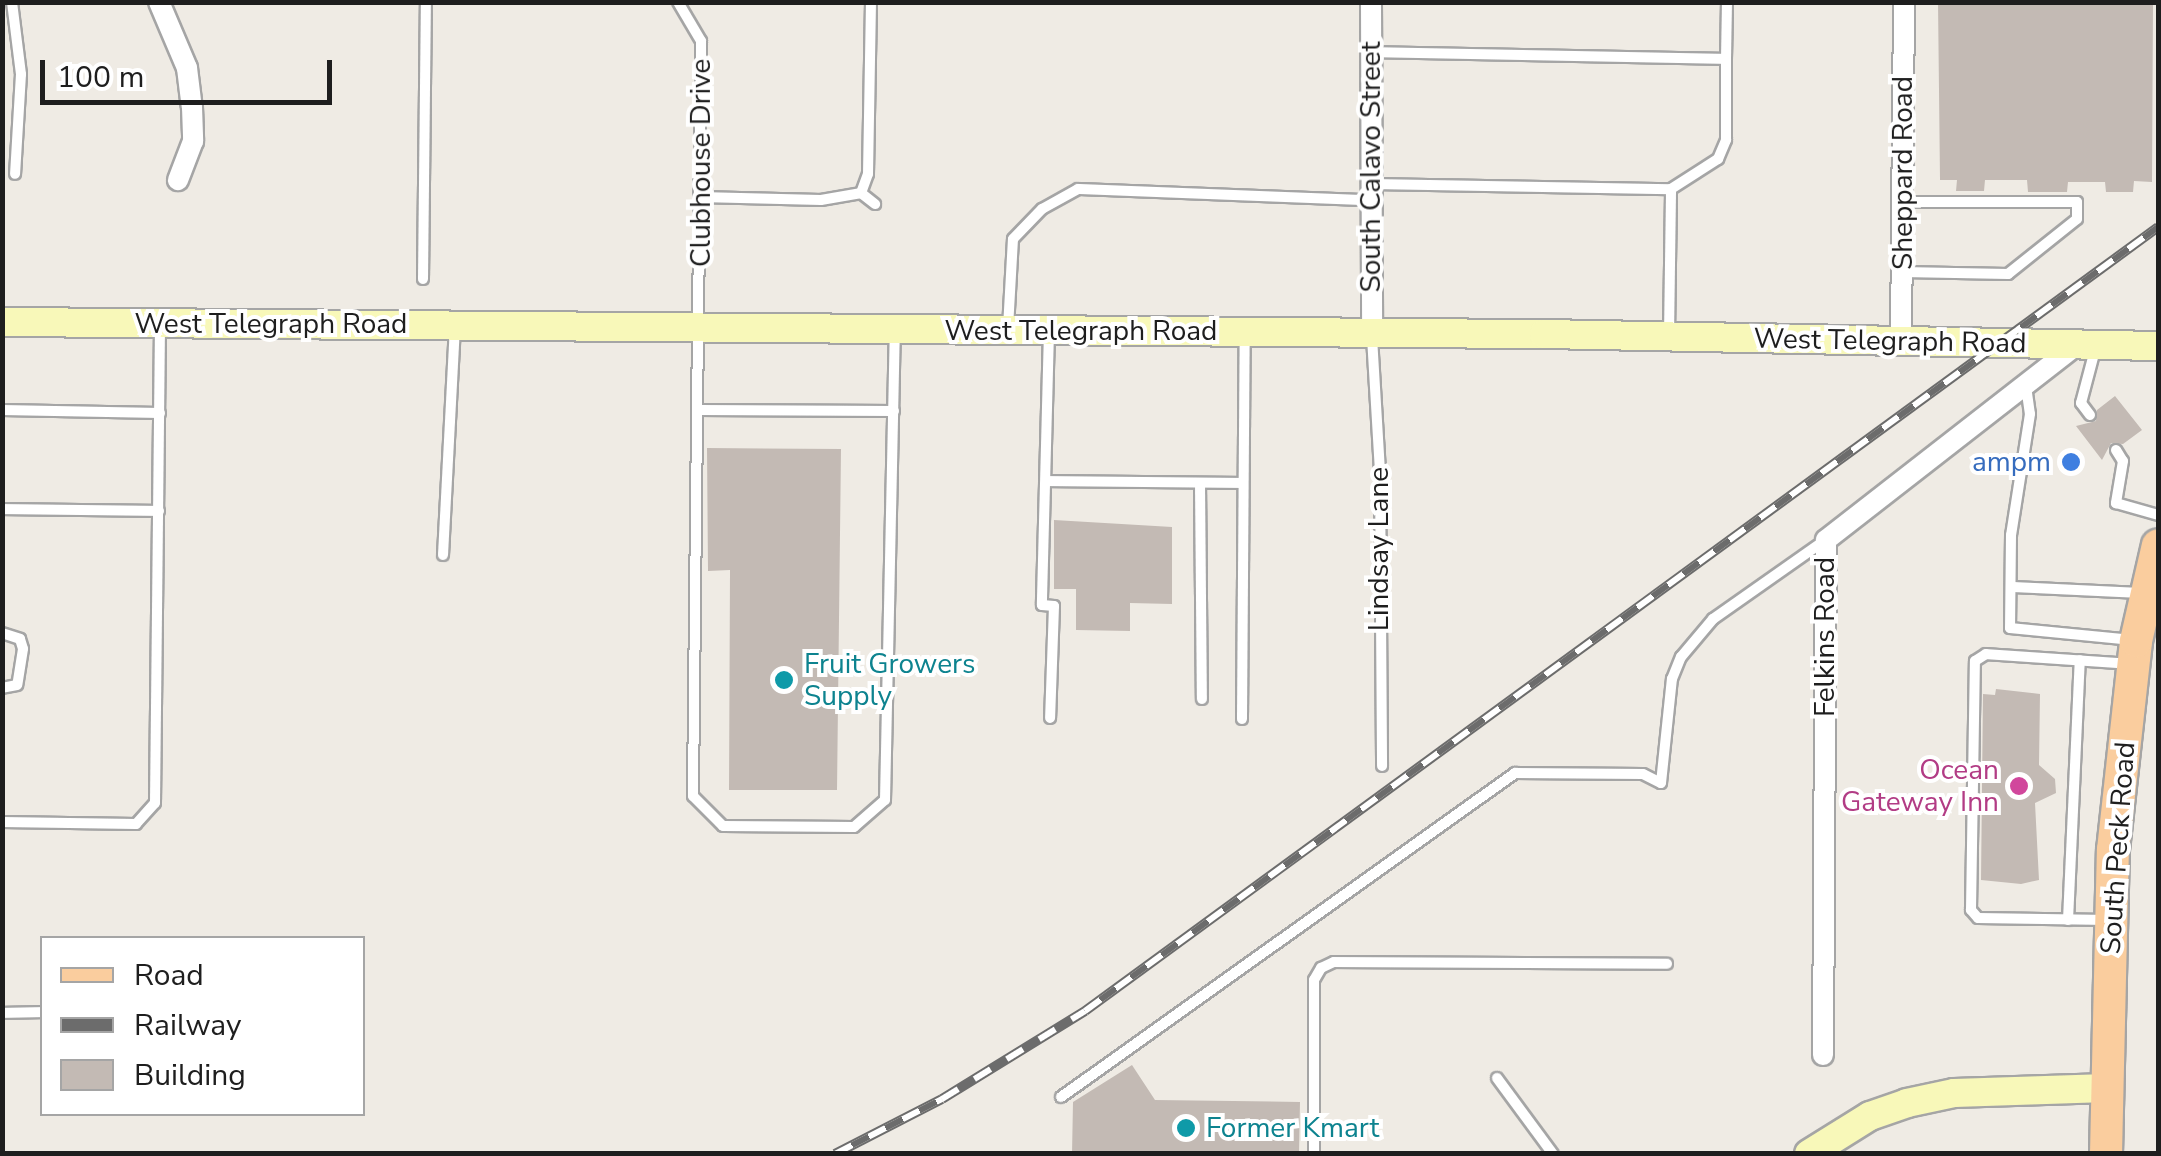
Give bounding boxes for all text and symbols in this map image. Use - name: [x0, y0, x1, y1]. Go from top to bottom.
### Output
- scale bar: [45, 40, 338, 102]
- street label: South Calavo Street: [1354, 42, 1388, 292]
- text: 100 m: [57, 57, 144, 98]
- street label: Clubhouse Drive: [684, 59, 718, 267]
- street label: Sheppard Road: [1886, 76, 1920, 270]
- street label: West Telegraph Road: [135, 307, 407, 341]
- street label: West Telegraph Road: [945, 314, 1217, 348]
- street label: West Telegraph Road: [1753, 322, 2027, 360]
- place label: ampm: [1972, 445, 2051, 479]
- marker: ampm: [2060, 451, 2082, 473]
- street label: Lindsay Lane: [1362, 467, 1396, 631]
- street label: Felkins Road: [1808, 557, 1842, 717]
- place label: Fruit Growers Supply: [804, 647, 975, 713]
- marker: Fruit Growers Supply: [773, 669, 795, 691]
- street label: South Peck Road: [2094, 741, 2142, 955]
- place label: Ocean Gateway Inn: [1841, 753, 1999, 819]
- marker: Ocean Gateway Inn: [2008, 775, 2030, 797]
- legend: [40, 936, 365, 1116]
- text: Road: [134, 955, 204, 996]
- text: Railway: [134, 1005, 242, 1046]
- text: Building: [134, 1055, 246, 1096]
- place label: Former Kmart: [1206, 1111, 1379, 1145]
- marker: Former Kmart: [1175, 1117, 1197, 1139]

